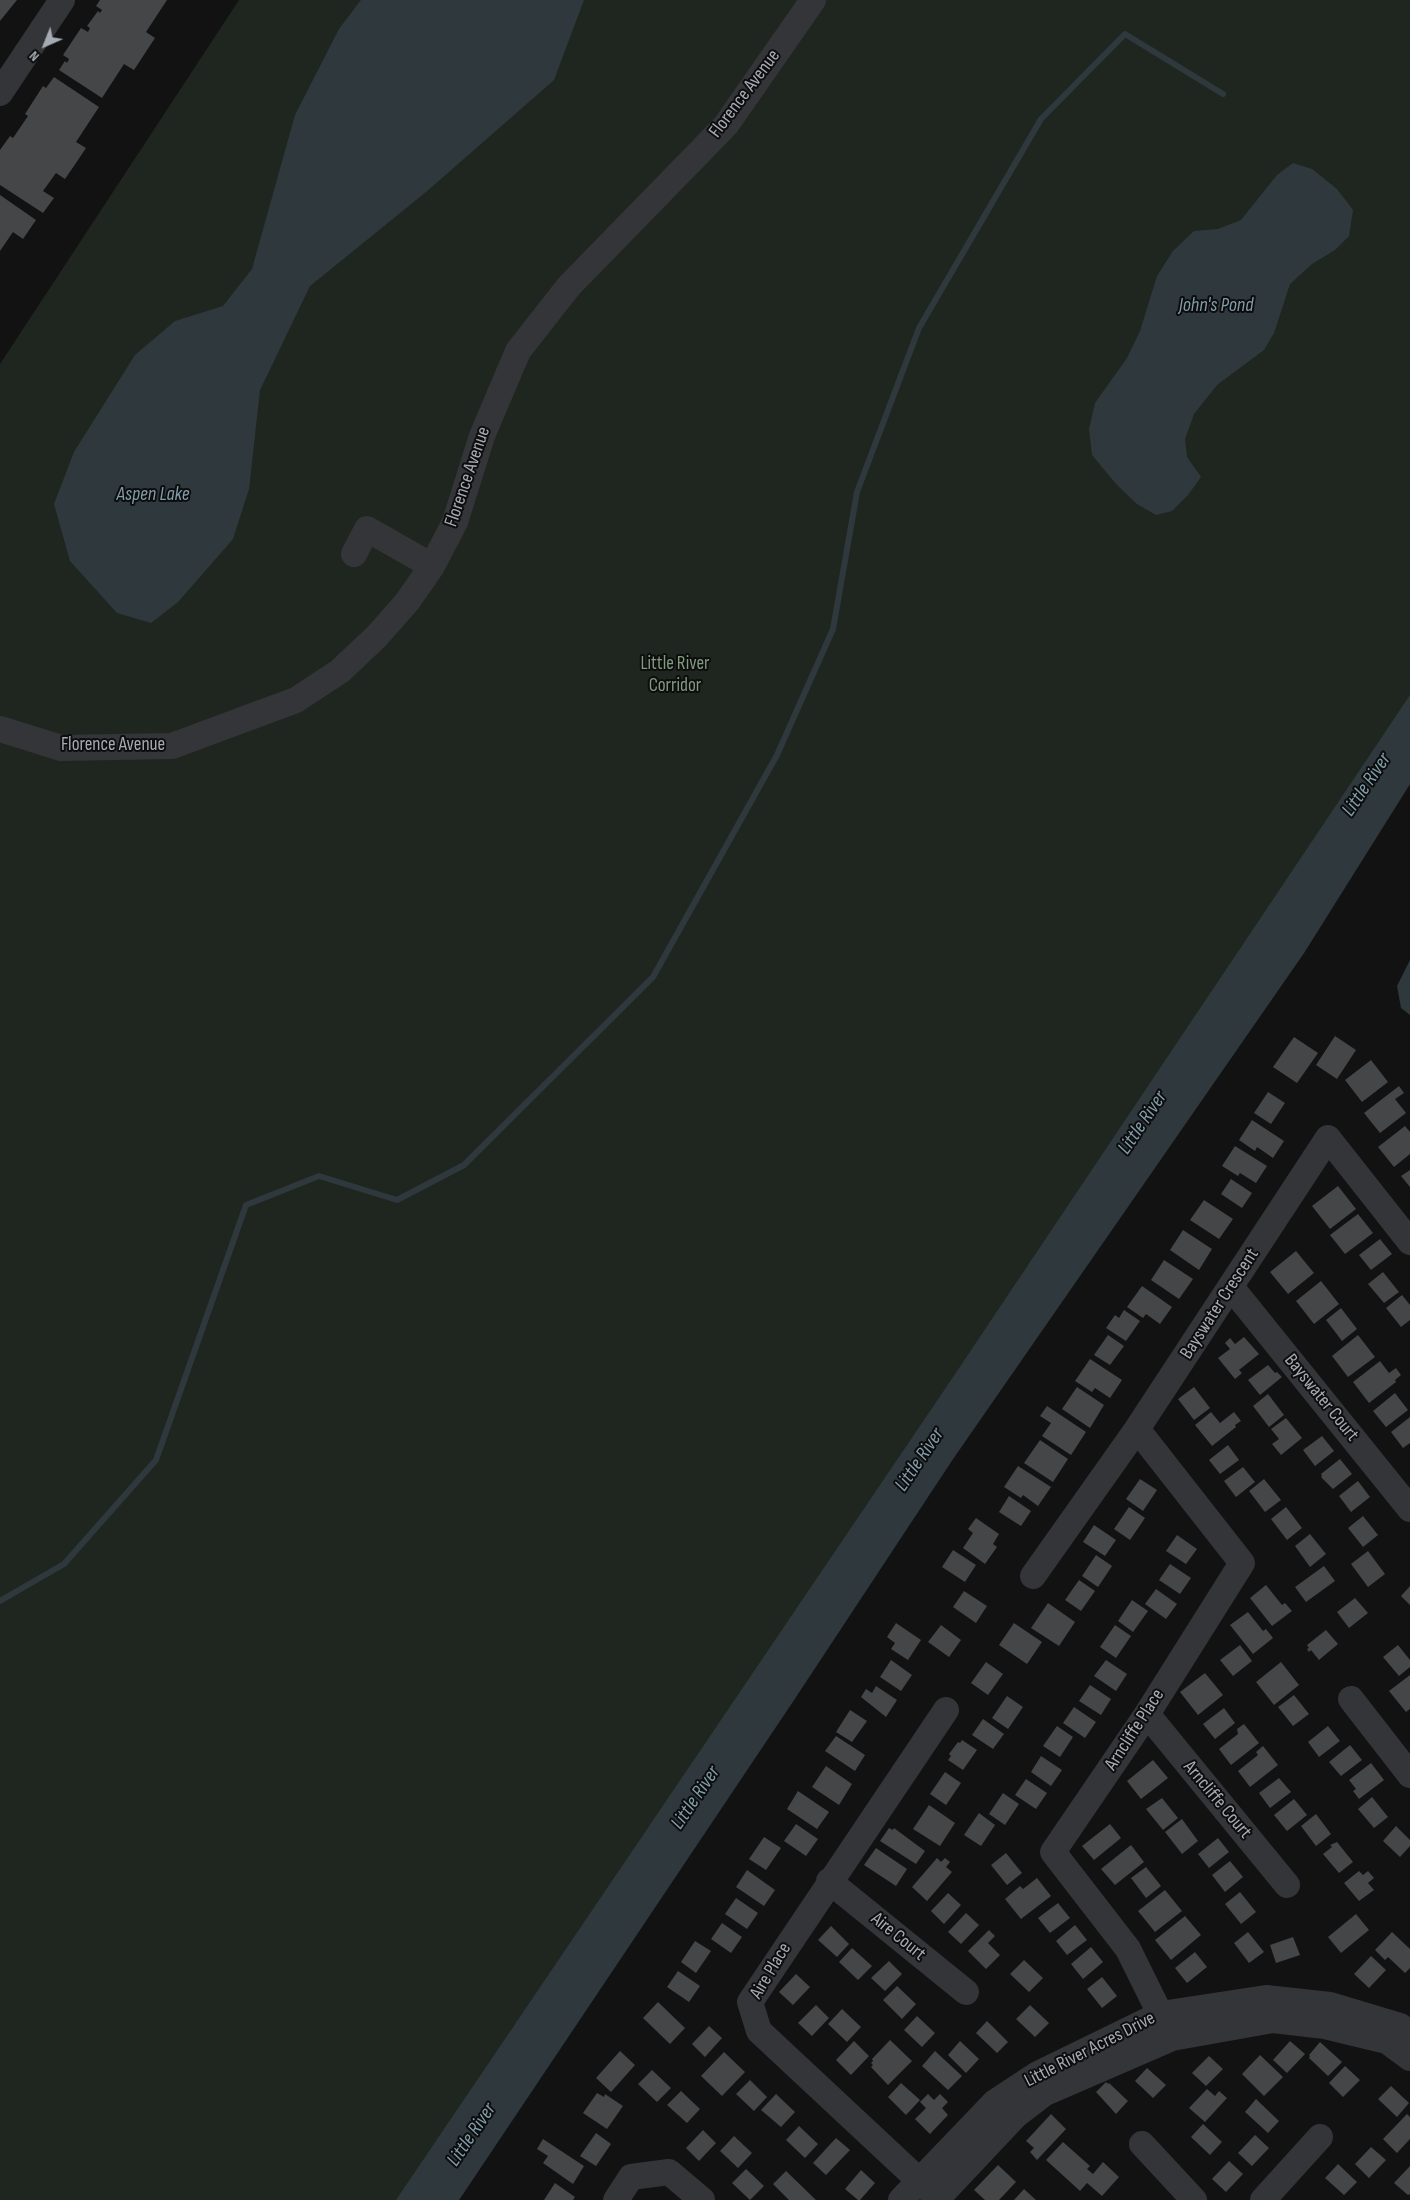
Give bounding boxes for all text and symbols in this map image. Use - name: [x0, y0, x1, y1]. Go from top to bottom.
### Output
- north arrow: [20, 20, 70, 70]
- street label: Florence Avenue: [705, 46, 785, 142]
- text: N: [26, 47, 43, 65]
- water label: John's Pond: [1179, 294, 1253, 318]
- street label: Florence Avenue: [440, 424, 496, 530]
- water label: Aspen Lake: [117, 483, 189, 507]
- park label: Little River Corridor: [641, 653, 709, 697]
- street label: Florence Avenue: [61, 734, 165, 756]
- water label: Little River: [1337, 749, 1397, 821]
- water label: Little River: [1113, 1087, 1173, 1159]
- street label: Bayswater Crescent: [1176, 1244, 1264, 1364]
- street label: Bayswater Court: [1279, 1350, 1363, 1446]
- water label: Little River: [890, 1424, 950, 1496]
- street label: Arncliffe Place: [1100, 1685, 1170, 1775]
- street label: Arncliffe Court: [1178, 1756, 1256, 1844]
- water label: Little River: [666, 1762, 726, 1834]
- street label: Aire Court: [866, 1908, 930, 1966]
- street label: Aire Place: [745, 1939, 797, 2003]
- street label: Little River Acres Drive: [1021, 2007, 1159, 2093]
- water label: Little River: [442, 2099, 502, 2171]

